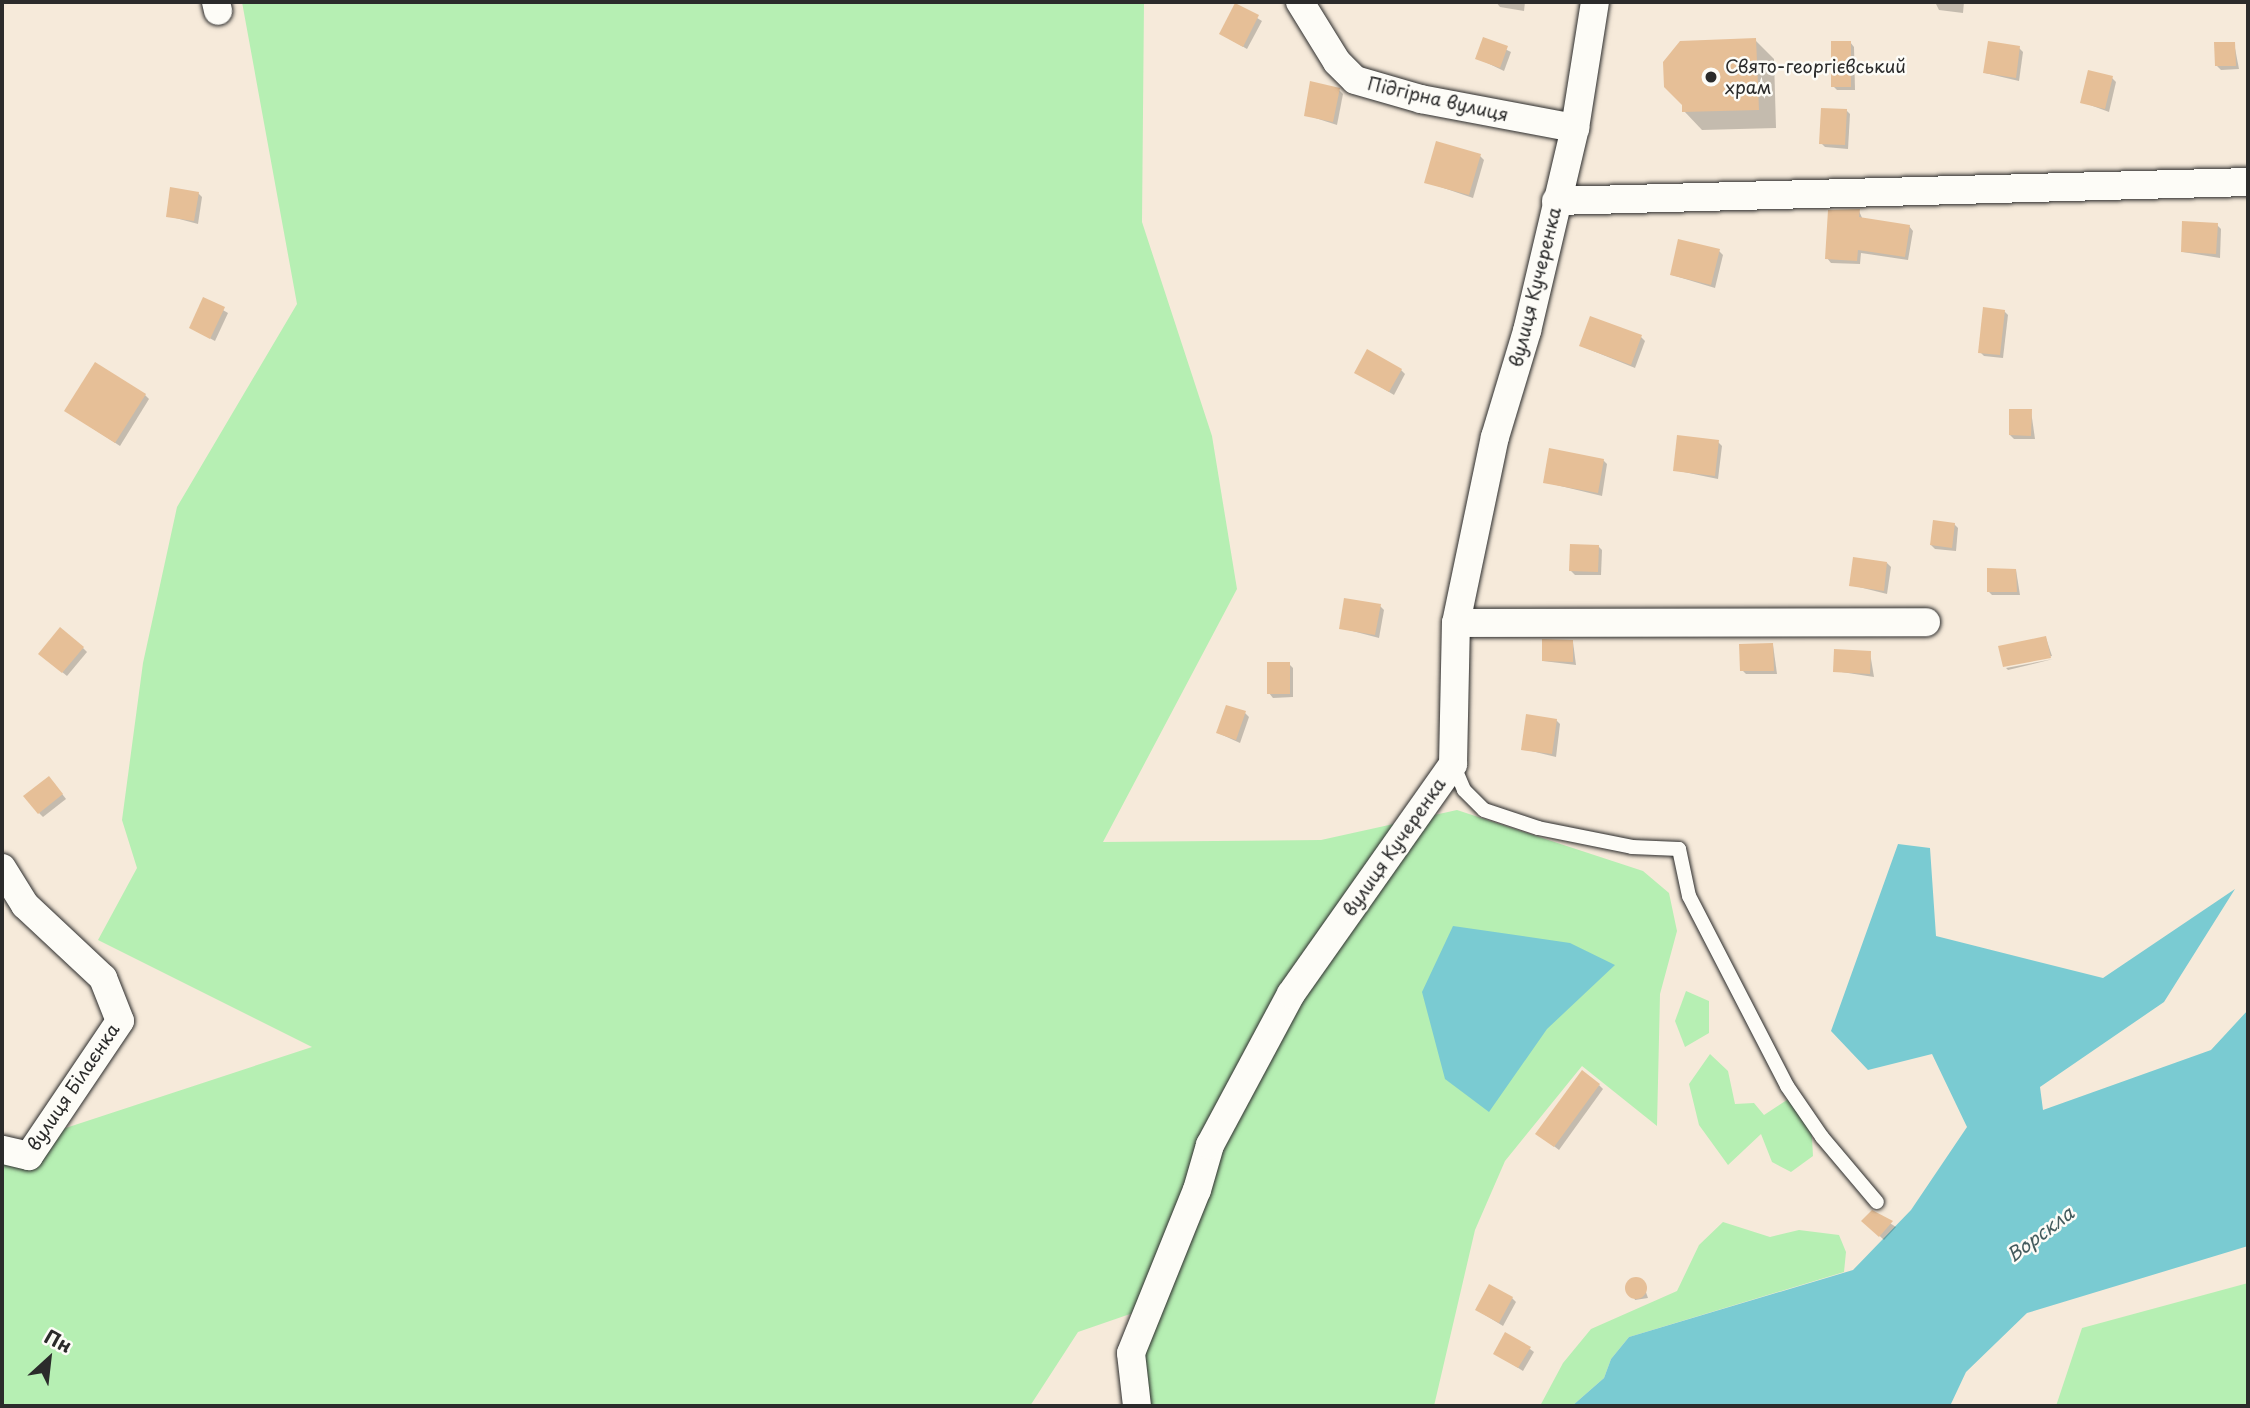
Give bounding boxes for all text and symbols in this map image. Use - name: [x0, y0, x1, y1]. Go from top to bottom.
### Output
- place label: Свято-георгієвський храм: [1725, 56, 1906, 98]
- marker: Свято-георгієвський храм: [1703, 69, 1719, 85]
- street label: Підгірна вулиця: [1365, 72, 1511, 126]
- street label: вулиця Кучеренка: [1505, 205, 1565, 369]
- street label: вулиця Кучеренка: [1338, 773, 1450, 921]
- street label: вулиця Білаєнка: [22, 1019, 124, 1155]
- water label: Ворскла: [2002, 1201, 2078, 1267]
- text: Пн: [40, 1322, 77, 1359]
- north arrow: [14, 1324, 84, 1394]

